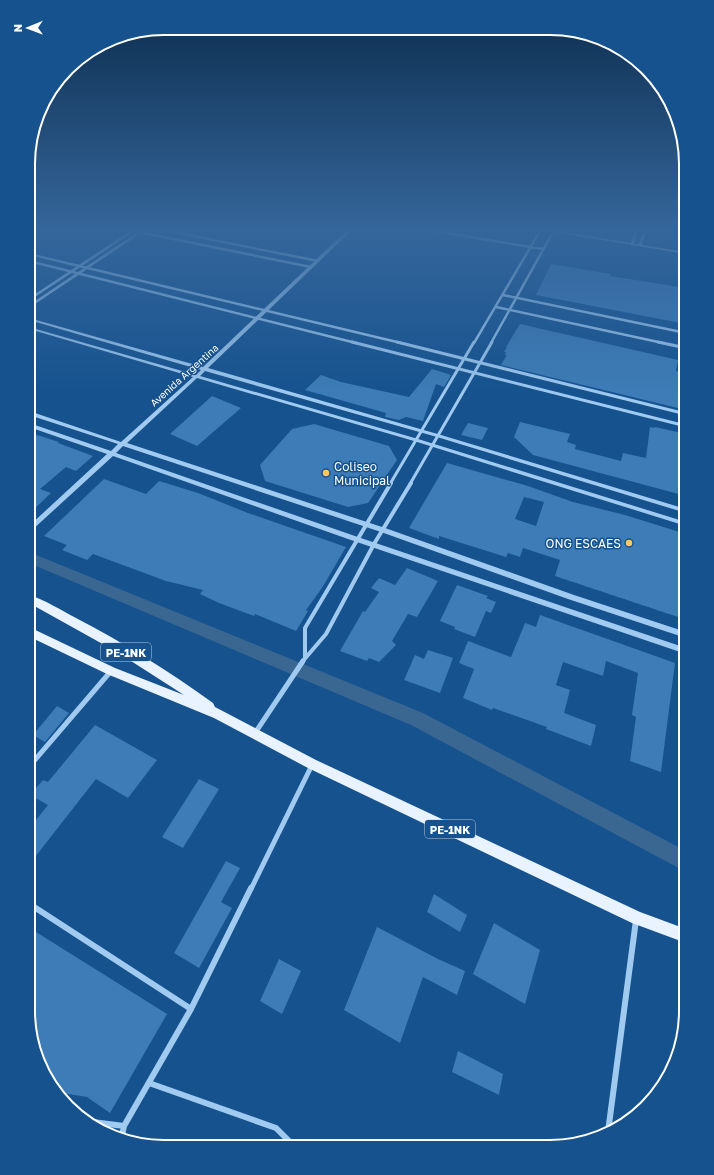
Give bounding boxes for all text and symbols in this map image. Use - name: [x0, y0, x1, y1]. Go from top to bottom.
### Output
- north arrow: [8, 8, 48, 48]
- text: N: [11, 24, 24, 32]
- street label: Avenida Argentina: [148, 341, 220, 409]
- place label: Coliseo Municipal: [334, 459, 390, 488]
- marker: Coliseo Municipal: [321, 468, 331, 478]
- place label: ONG ESCAES: [546, 536, 621, 551]
- marker: ONG ESCAES: [624, 538, 634, 548]
- road number: PE-1NK: [101, 643, 151, 661]
- road number: PE-1NK: [425, 820, 475, 838]

